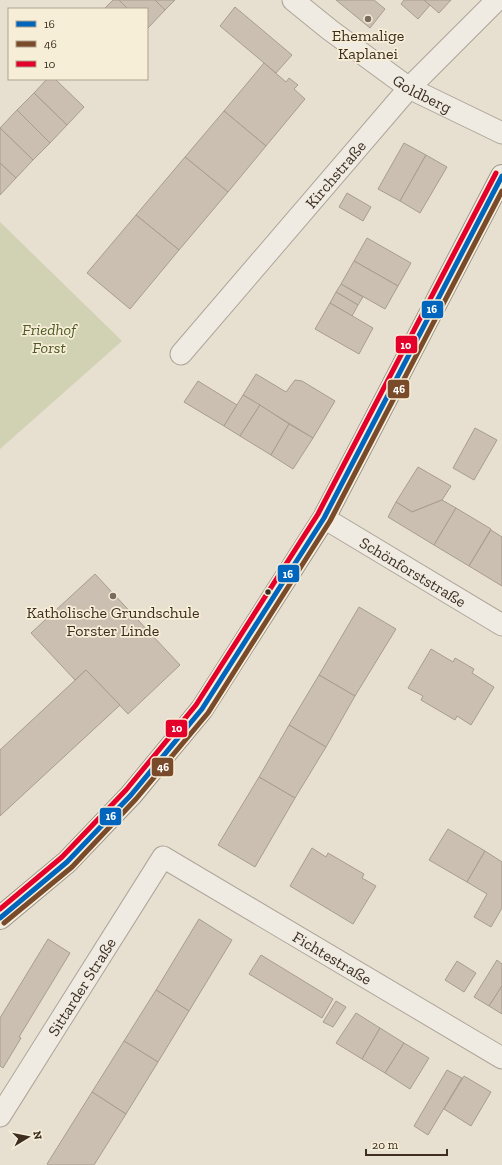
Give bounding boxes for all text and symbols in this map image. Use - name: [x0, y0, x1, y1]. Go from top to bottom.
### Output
- legend: [8, 8, 148, 80]
- marker: Ehemalige Kaplanei: [363, 14, 373, 24]
- text: 16: [44, 17, 55, 31]
- place label: Ehemalige Kaplanei: [332, 26, 404, 63]
- text: 46: [44, 37, 57, 51]
- text: 10: [44, 57, 56, 71]
- street label: Goldberg: [389, 70, 455, 117]
- street label: Kirchstraße: [301, 136, 370, 212]
- line badge: 16: [421, 300, 444, 319]
- text: 16: [427, 303, 437, 316]
- park label: Friedhof Forst: [22, 320, 78, 357]
- line badge: 10: [395, 335, 418, 354]
- text: 10: [401, 339, 411, 352]
- line badge: 46: [387, 379, 410, 399]
- text: 46: [393, 383, 405, 396]
- street label: Schönforststraße: [357, 532, 470, 611]
- line badge: 16: [277, 564, 300, 583]
- text: 16: [283, 568, 293, 581]
- unlabelled marker: [263, 587, 273, 597]
- marker: Katholische Grundschule Forster Linde: [108, 591, 118, 601]
- place label: Katholische Grundschule Forster Linde: [26, 603, 200, 640]
- line badge: 10: [165, 719, 188, 738]
- text: 10: [172, 722, 182, 735]
- line badge: 46: [151, 757, 174, 777]
- text: 46: [157, 761, 169, 774]
- line badge: 16: [99, 807, 122, 826]
- text: 16: [106, 810, 116, 823]
- street label: Fichtestraße: [289, 927, 375, 988]
- street label: Sittarder Straße: [43, 934, 120, 1039]
- north arrow: [8, 1117, 48, 1157]
- text: N: [30, 1130, 45, 1141]
- scale bar: [366, 1131, 447, 1157]
- text: 20 m: [372, 1138, 399, 1152]

